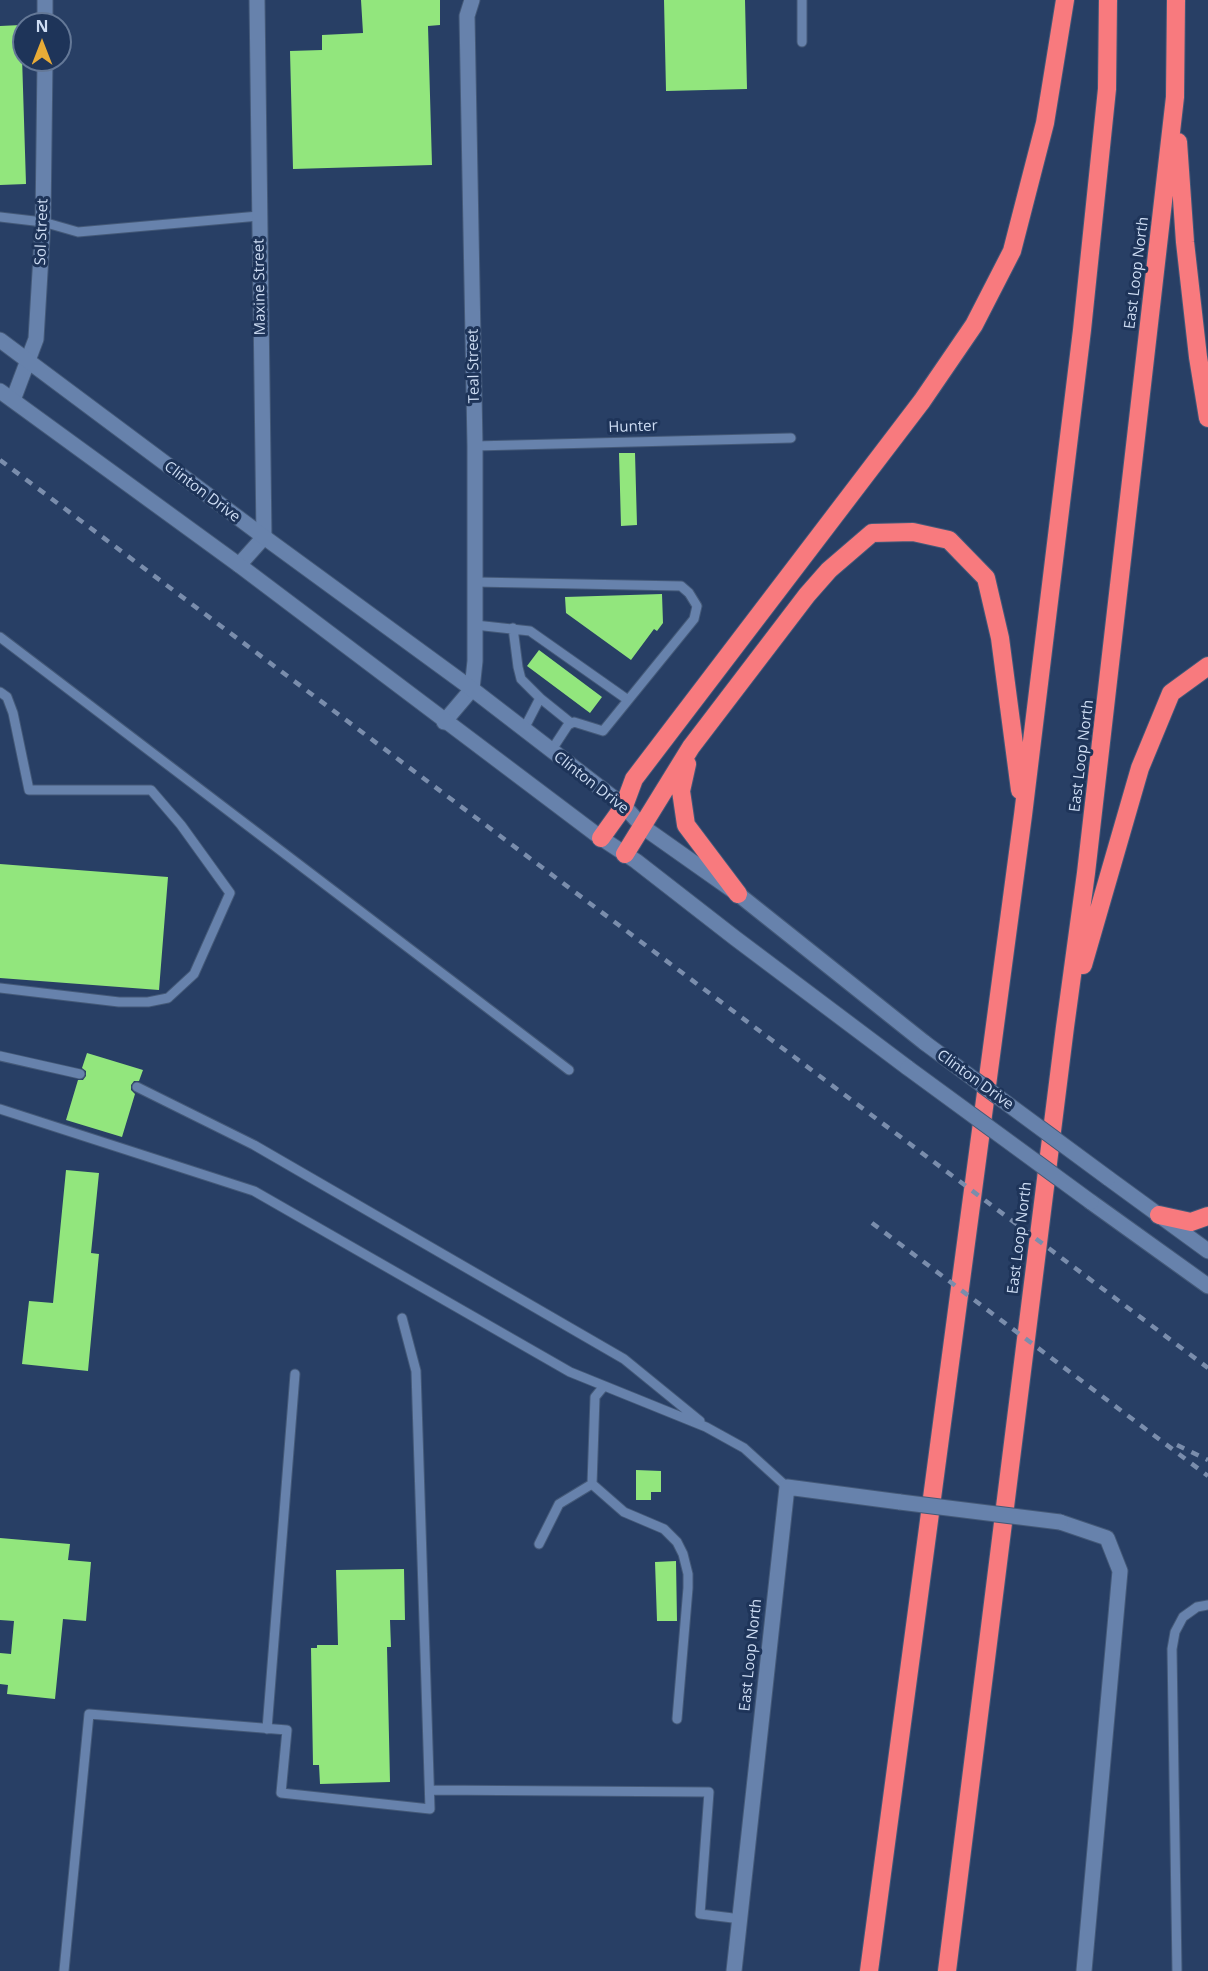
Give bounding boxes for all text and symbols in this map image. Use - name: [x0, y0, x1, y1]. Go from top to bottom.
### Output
- north arrow: [12, 12, 72, 72]
- text: N: [35, 15, 49, 37]
- street label: Sol Street: [32, 198, 52, 266]
- street label: East Loop North: [1121, 216, 1153, 330]
- street label: Maxine Street: [250, 238, 270, 336]
- street label: Teal Street: [464, 329, 484, 403]
- street label: Hunter: [608, 417, 658, 437]
- street label: Clinton Drive: [160, 458, 244, 526]
- street label: East Loop North: [1066, 699, 1098, 813]
- street label: Clinton Drive: [550, 748, 632, 818]
- street label: Clinton Drive: [933, 1046, 1017, 1114]
- street label: East Loop North: [1004, 1181, 1036, 1295]
- street label: East Loop North: [736, 1598, 766, 1712]

